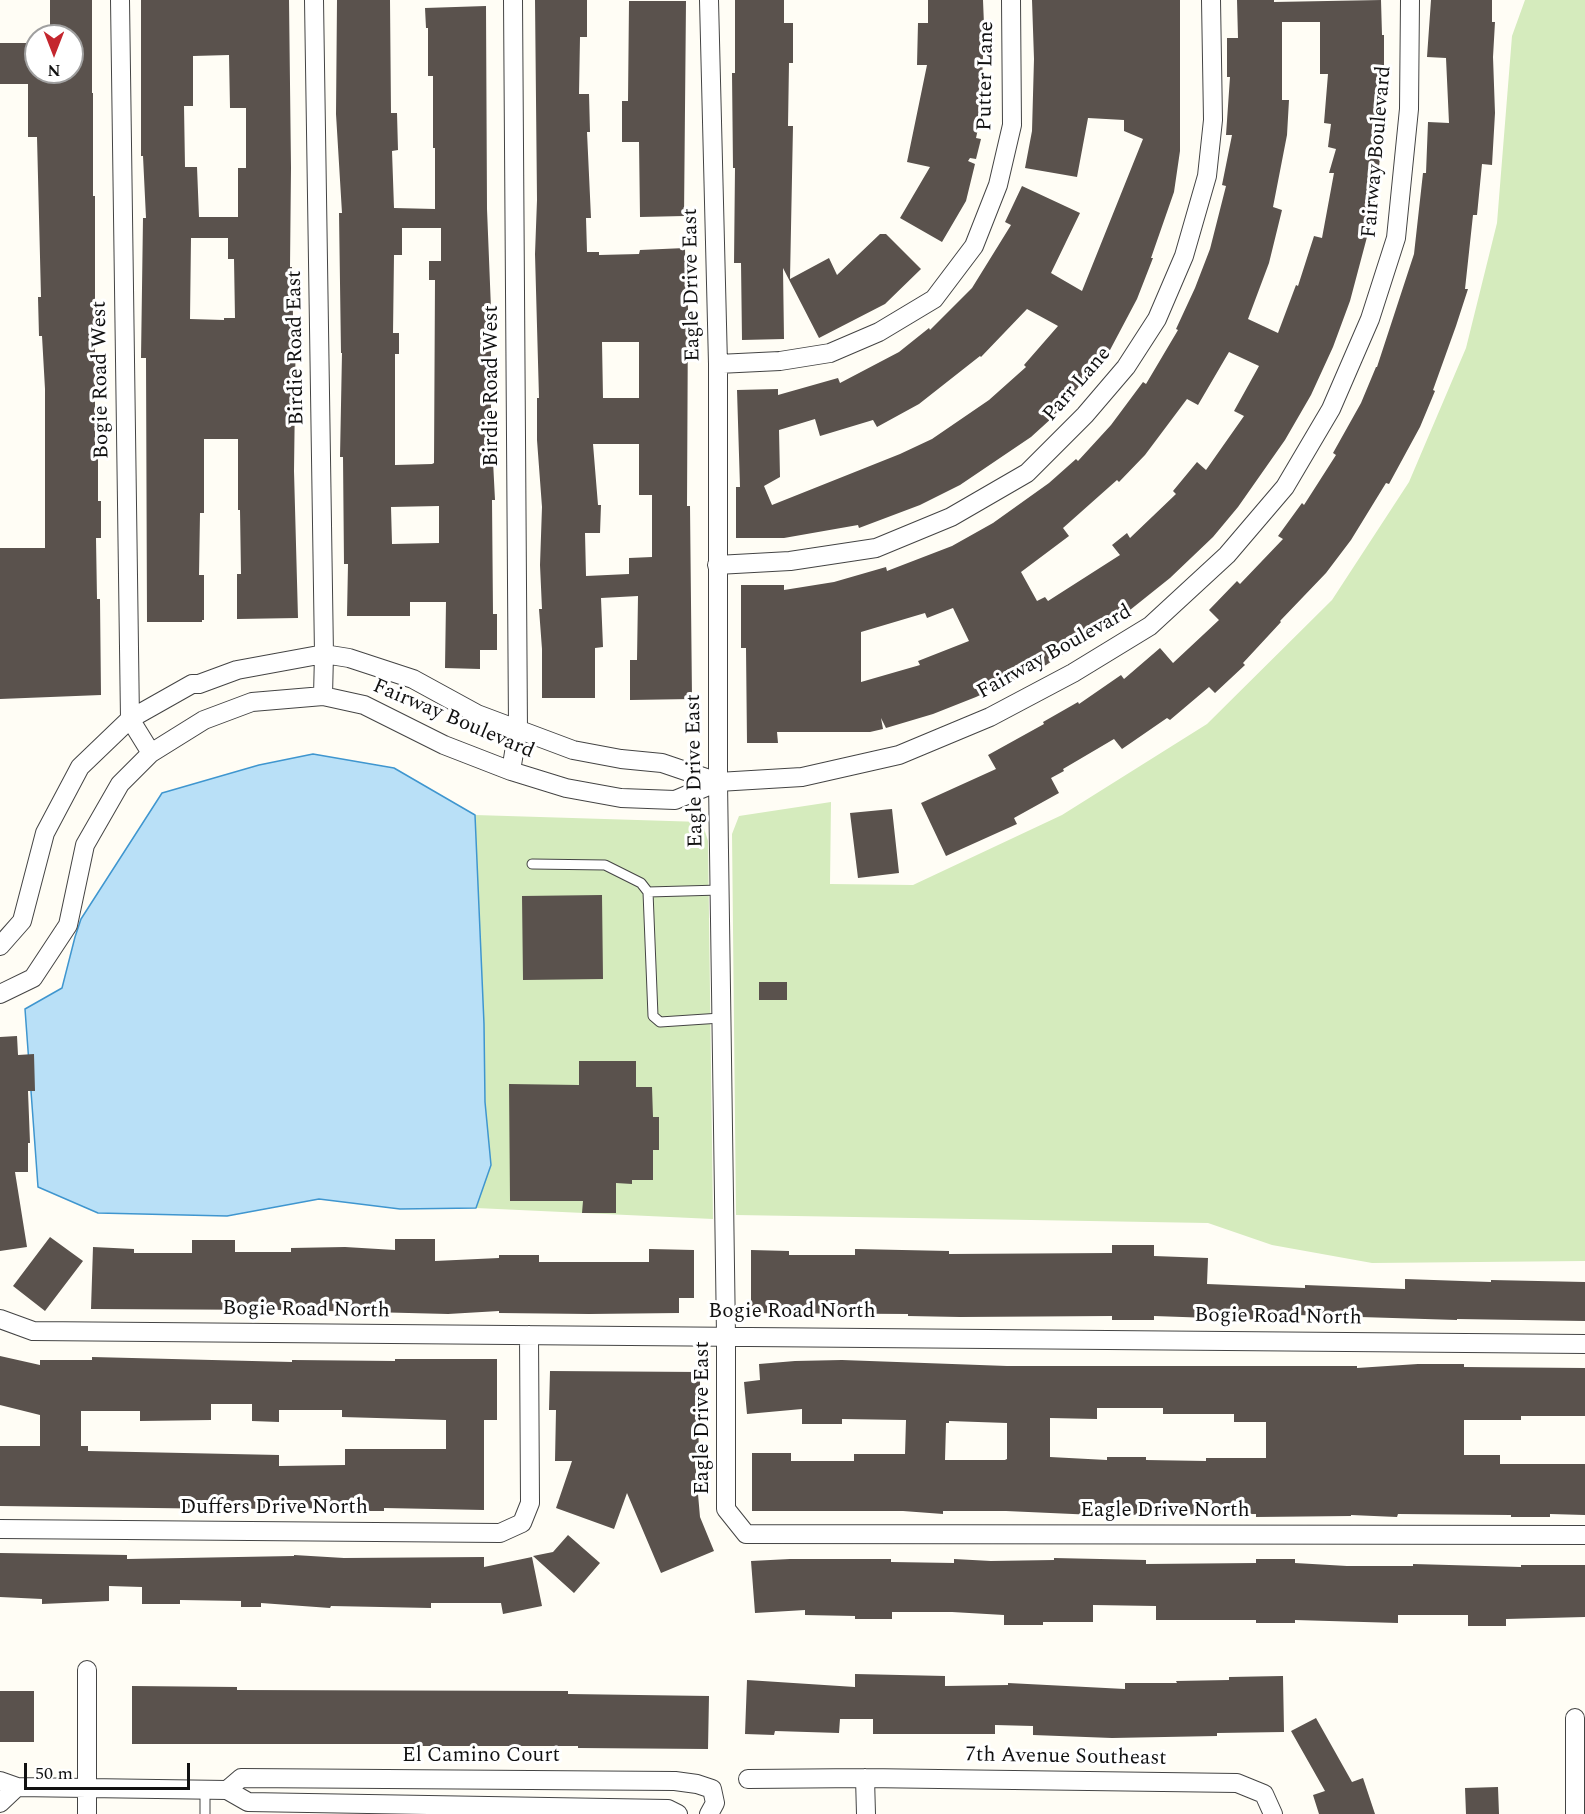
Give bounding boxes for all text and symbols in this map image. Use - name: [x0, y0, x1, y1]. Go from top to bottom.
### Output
- street label: Putter Lane: [973, 21, 1001, 131]
- north arrow: [24, 24, 84, 84]
- text: N: [47, 58, 61, 82]
- street label: Fairway Boulevard: [1358, 65, 1398, 239]
- street label: Eagle Drive East: [679, 208, 707, 362]
- street label: Birdie Road East: [283, 270, 311, 426]
- street label: Bogie Road West: [88, 301, 116, 459]
- street label: Birdie Road West: [480, 305, 506, 467]
- street label: Parr Lane: [1039, 342, 1117, 428]
- street label: Fairway Boulevard: [973, 600, 1137, 706]
- street label: Fairway Boulevard: [369, 675, 537, 765]
- street label: Eagle Drive East: [682, 694, 710, 848]
- street label: Bogie Road North: [222, 1297, 390, 1325]
- street label: Bogie Road North: [708, 1300, 876, 1326]
- street label: Bogie Road North: [1194, 1304, 1362, 1332]
- street label: Eagle Drive East: [691, 1341, 717, 1495]
- street label: Duffers Drive North: [180, 1496, 368, 1522]
- street label: Eagle Drive North: [1080, 1499, 1250, 1525]
- street label: El Camino Court: [402, 1744, 560, 1770]
- street label: 7th Avenue Southeast: [965, 1744, 1167, 1772]
- scale bar: [27, 1751, 194, 1789]
- text: 50 m: [35, 1760, 73, 1787]

